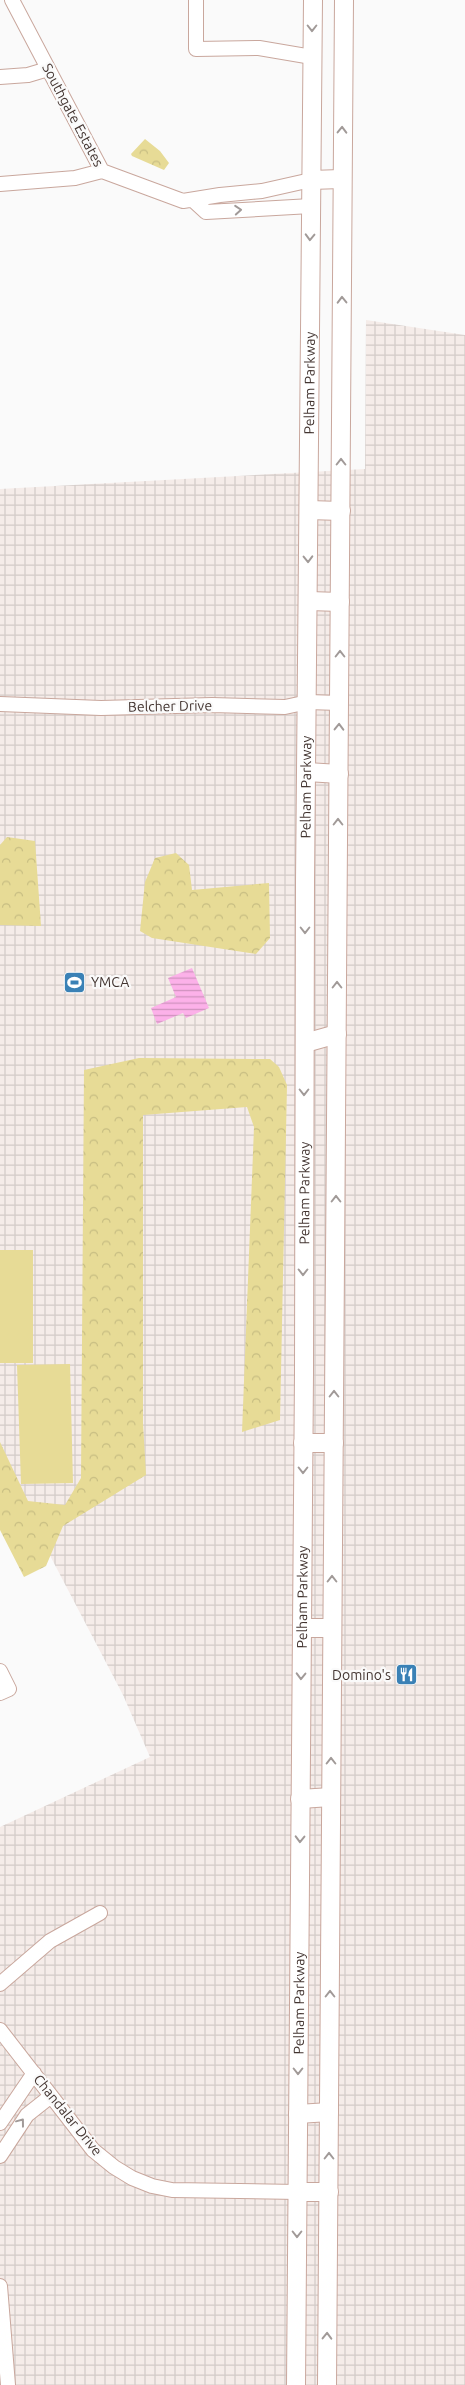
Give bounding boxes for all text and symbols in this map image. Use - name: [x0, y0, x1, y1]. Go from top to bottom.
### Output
- one-way arrow: [307, 25, 317, 33]
- street label: Southgate Estates: [39, 61, 107, 169]
- one-way arrow: [337, 126, 347, 134]
- one-way arrow: [234, 205, 242, 216]
- one-way arrow: [305, 233, 316, 241]
- one-way arrow: [336, 296, 347, 304]
- street label: Pelham Parkway: [301, 331, 318, 434]
- one-way arrow: [336, 458, 346, 466]
- one-way arrow: [303, 555, 314, 563]
- one-way arrow: [334, 650, 345, 658]
- street label: Belcher Drive: [128, 697, 212, 715]
- one-way arrow: [334, 722, 344, 730]
- street label: Pelham Parkway: [297, 735, 314, 838]
- one-way arrow: [333, 818, 344, 826]
- one-way arrow: [300, 927, 310, 935]
- sports icon: YMCA: [63, 970, 87, 994]
- place label: YMCA: [91, 974, 129, 990]
- one-way arrow: [332, 981, 342, 988]
- one-way arrow: [299, 1088, 310, 1096]
- street label: Pelham Parkway: [296, 1141, 312, 1244]
- one-way arrow: [331, 1195, 341, 1202]
- one-way arrow: [298, 1268, 308, 1276]
- one-way arrow: [329, 1390, 339, 1398]
- one-way arrow: [298, 1466, 308, 1474]
- street label: Pelham Parkway: [294, 1545, 311, 1648]
- one-way arrow: [327, 1575, 337, 1582]
- restaurant icon: Domino's: [395, 1663, 419, 1687]
- place label: Domino's: [332, 1667, 391, 1683]
- one-way arrow: [296, 1673, 306, 1681]
- one-way arrow: [326, 1757, 336, 1765]
- one-way arrow: [295, 1836, 305, 1843]
- street label: Pelham Parkway: [291, 1951, 307, 2054]
- one-way arrow: [325, 1990, 335, 1998]
- one-way arrow: [293, 2068, 303, 2076]
- street label: Chandalar Drive: [30, 2071, 106, 2159]
- one-way arrow: [15, 2118, 24, 2128]
- one-way arrow: [324, 2152, 334, 2160]
- one-way arrow: [292, 2230, 302, 2238]
- one-way arrow: [322, 2332, 332, 2340]

